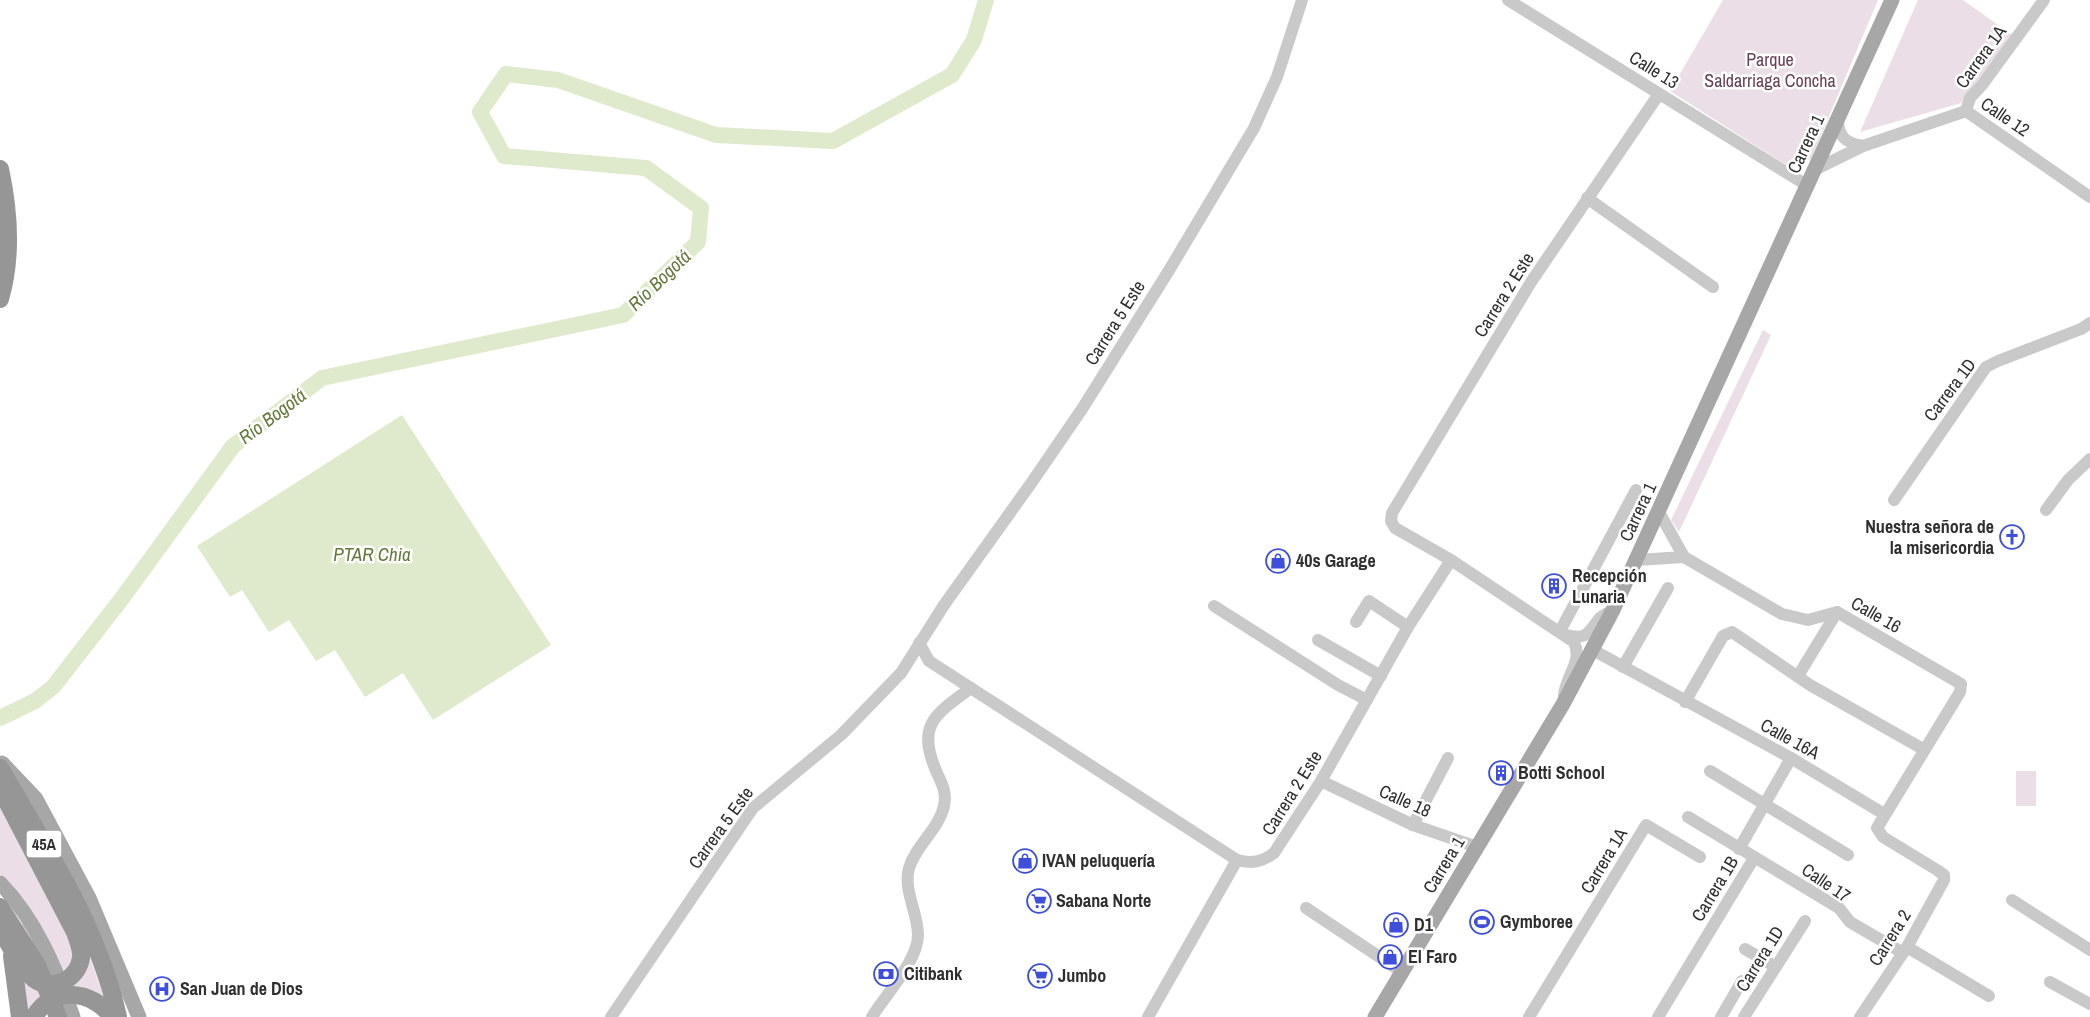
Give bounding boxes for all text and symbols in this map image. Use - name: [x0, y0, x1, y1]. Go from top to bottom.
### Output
- street label: Carrera 1A: [1949, 20, 2012, 93]
- street label: Calle 13: [1625, 45, 1684, 95]
- park label: Parque Saldarriaga Concha: [1704, 47, 1836, 93]
- street label: Calle 12: [1976, 91, 2035, 142]
- street label: Carrera 1: [1781, 110, 1830, 177]
- water label: Río Bogotá: [622, 243, 696, 316]
- street label: Carrera 2 Este: [1468, 247, 1540, 342]
- street label: Carrera 5 Este: [1079, 275, 1151, 370]
- street label: Carrera 1D: [1918, 353, 1982, 426]
- water label: Río Bogotá: [233, 382, 311, 450]
- street label: Carrera 1: [1613, 478, 1662, 545]
- place label: Nuestra señora de la misericordia: [1865, 514, 1995, 560]
- church icon: Nuestra señora de la misericordia: [1999, 524, 2025, 550]
- water label: PTAR Chia: [333, 541, 411, 567]
- shop icon: 40s Garage: [1265, 548, 1291, 574]
- place label: 40s Garage: [1296, 548, 1376, 573]
- place label: Recepción Lunaria: [1572, 563, 1647, 609]
- building icon: Recepción Lunaria: [1541, 573, 1567, 599]
- street label: Calle 16: [1847, 590, 1906, 639]
- street label: Calle 16A: [1756, 712, 1824, 765]
- street label: Carrera 2 Este: [1256, 745, 1328, 840]
- building icon: Botti School: [1488, 760, 1514, 786]
- place label: Botti School: [1518, 760, 1605, 785]
- street label: Calle 18: [1375, 778, 1435, 823]
- street label: Carrera 5 Este: [682, 782, 759, 874]
- street label: Carrera 1A: [1574, 823, 1633, 898]
- road number: 45A: [27, 831, 62, 858]
- street label: Carrera 1: [1417, 831, 1471, 898]
- shop icon: IVAN peluquería: [1012, 848, 1038, 874]
- place label: IVAN peluquería: [1042, 848, 1156, 873]
- street label: Carrera 1B: [1685, 851, 1744, 926]
- street label: Calle 17: [1797, 857, 1856, 908]
- supermarket icon: Sabana Norte: [1026, 888, 1052, 914]
- place label: Sabana Norte: [1056, 888, 1151, 913]
- street label: Carrera 2: [1862, 905, 1917, 971]
- sports icon: Gymboree: [1469, 909, 1495, 935]
- place label: Gymboree: [1500, 909, 1573, 934]
- shop icon: D1: [1383, 912, 1409, 938]
- place label: D1: [1414, 912, 1434, 937]
- street label: Carrera 1D: [1730, 921, 1790, 996]
- shop icon: El Faro: [1377, 944, 1403, 970]
- place label: El Faro: [1408, 944, 1457, 969]
- bank icon: Citibank: [873, 961, 899, 987]
- place label: Citibank: [904, 961, 963, 986]
- supermarket icon: Jumbo: [1027, 963, 1053, 989]
- place label: Jumbo: [1058, 963, 1106, 988]
- hospital icon: San Juan de Dios: [149, 976, 175, 1002]
- place label: San Juan de Dios: [180, 976, 303, 1001]

